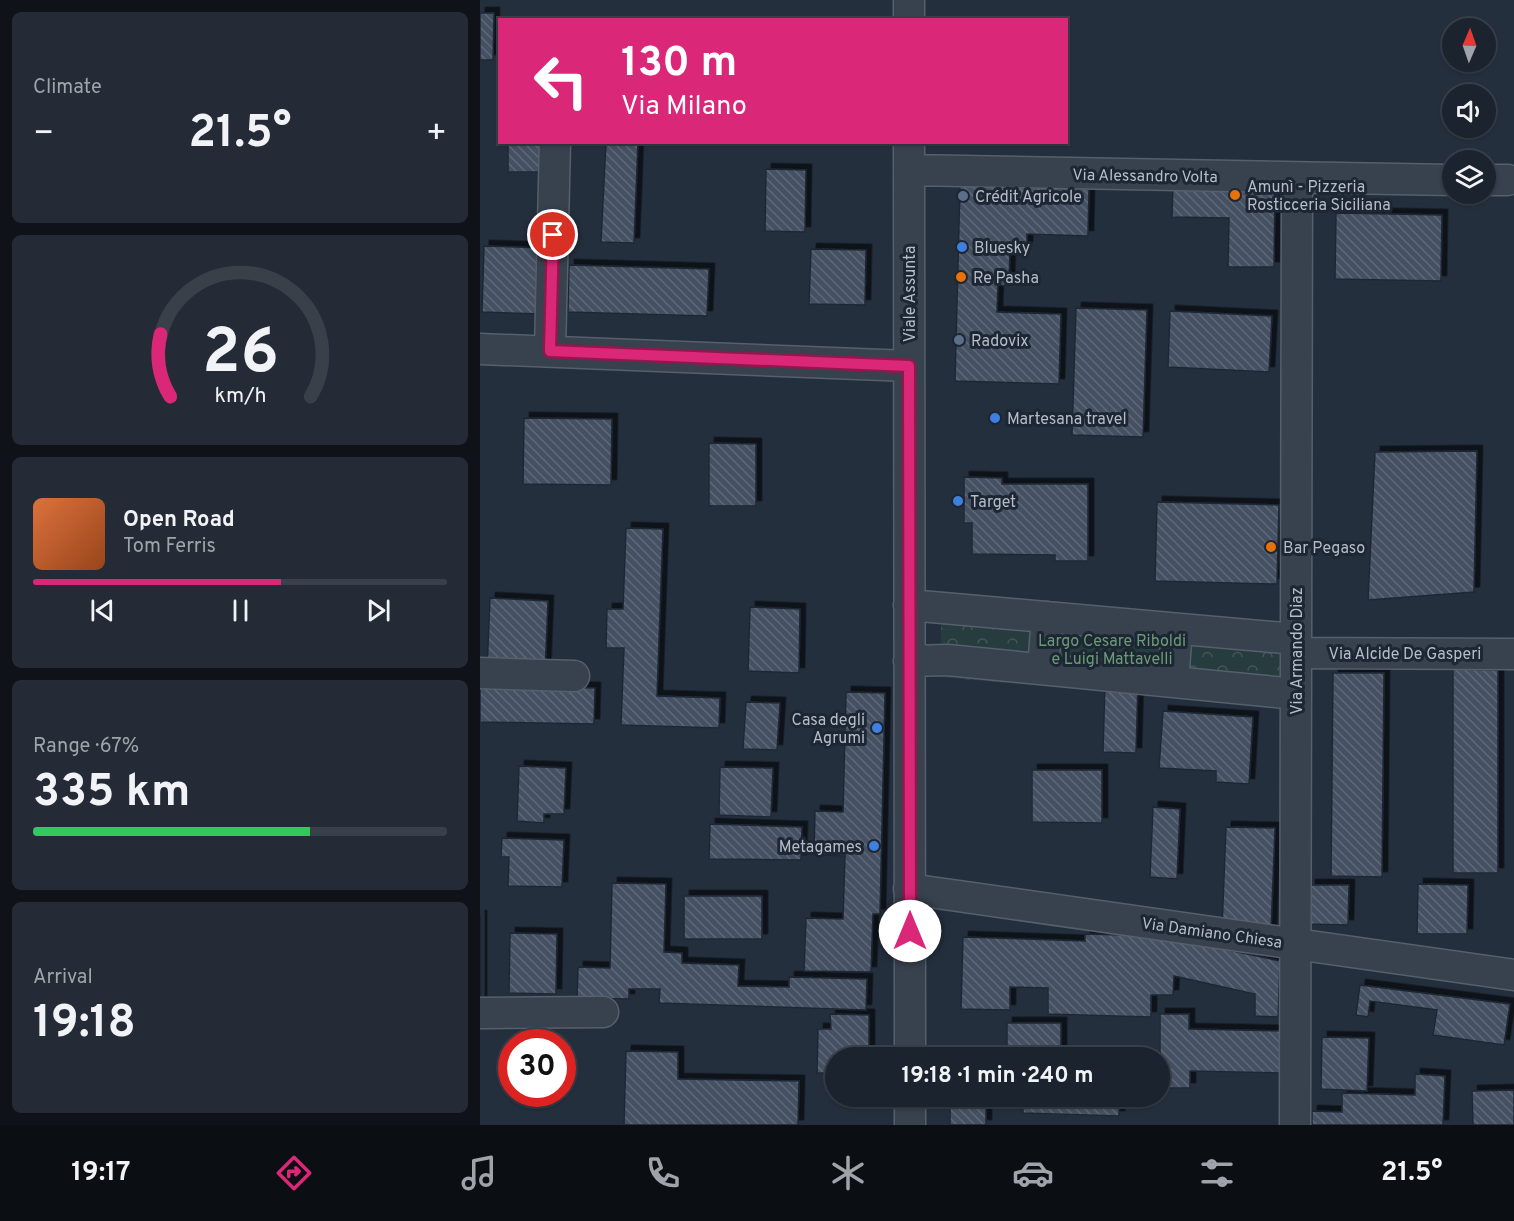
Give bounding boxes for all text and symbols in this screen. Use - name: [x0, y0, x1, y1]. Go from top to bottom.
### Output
- north arrow: [1442, 18, 1496, 72]
- map controls: [1442, 18, 1496, 204]
- text: 130 m: [621, 38, 737, 91]
- icon: left: [522, 42, 600, 120]
- text: Climate: [33, 75, 102, 101]
- button: sound: [1442, 84, 1496, 138]
- text: Via Milano: [621, 90, 747, 124]
- text: 21.5°: [189, 106, 291, 163]
- text: −: [33, 114, 54, 156]
- text: +: [426, 114, 447, 156]
- button: layers: [1442, 150, 1496, 204]
- street label: Via Alessandro Volta: [1072, 166, 1218, 188]
- place label: Amunì - Pizzeria Rosticceria Siciliana: [1247, 178, 1391, 216]
- place label: Crédit Agricole: [975, 188, 1082, 208]
- marker: Amunì - Pizzeria Rosticceria Siciliana: [1228, 188, 1242, 202]
- marker: Crédit Agricole: [956, 189, 970, 203]
- pin: [527, 209, 578, 260]
- icon: arrive: [536, 218, 569, 251]
- place label: Bluesky: [974, 239, 1030, 259]
- marker: Bluesky: [955, 240, 969, 254]
- street label: Viale Assunta: [901, 246, 921, 342]
- place label: Re Pasha: [973, 269, 1039, 289]
- marker: Re Pasha: [954, 270, 968, 284]
- text: 26: [202, 316, 278, 395]
- place label: Radovix: [971, 332, 1029, 352]
- marker: Radovix: [952, 333, 966, 347]
- text: km/h: [214, 383, 266, 410]
- place label: Martesana travel: [1007, 410, 1127, 430]
- marker: Martesana travel: [988, 411, 1002, 425]
- place label: Target: [970, 493, 1016, 513]
- marker: Target: [951, 494, 965, 508]
- text: Open Road: [123, 507, 235, 534]
- text: Tom Ferris: [123, 534, 216, 560]
- place label: Bar Pegaso: [1283, 539, 1365, 559]
- marker: Bar Pegaso: [1264, 540, 1278, 554]
- street label: Via Armando Diaz: [1288, 587, 1308, 715]
- icon: previous: [86, 594, 119, 627]
- icon: pause: [224, 594, 257, 627]
- icon: next: [362, 594, 395, 627]
- park label: Largo Cesare Riboldi e Luigi Mattavelli: [1038, 632, 1186, 670]
- street label: Via Alcide De Gasperi: [1329, 645, 1481, 665]
- place label: Casa degli Agrumi: [792, 711, 865, 749]
- marker: Casa degli Agrumi: [870, 721, 884, 735]
- text: Range · 67%: [33, 734, 139, 760]
- text: 335 km: [33, 765, 190, 822]
- place label: Metagames: [779, 838, 862, 858]
- marker: Metagames: [867, 839, 881, 853]
- position arrow: [878, 899, 942, 963]
- street label: Via Damiano Chiesa: [1140, 914, 1283, 954]
- text: Arrival: [33, 965, 93, 991]
- text: 19:18: [33, 996, 136, 1053]
- speed limit sign: 30: [498, 1029, 576, 1107]
- text: 19:18 · 1 min · 240 m: [902, 1063, 1093, 1090]
- icon: directions: [273, 1152, 315, 1194]
- icon: music: [458, 1152, 500, 1194]
- icon: phone: [642, 1152, 684, 1194]
- icon: climate: [827, 1152, 869, 1194]
- icon: car: [1012, 1152, 1054, 1194]
- icon: filters: [1196, 1152, 1238, 1194]
- text: 19:17: [71, 1156, 131, 1190]
- text: 21.5°: [1381, 1156, 1443, 1190]

